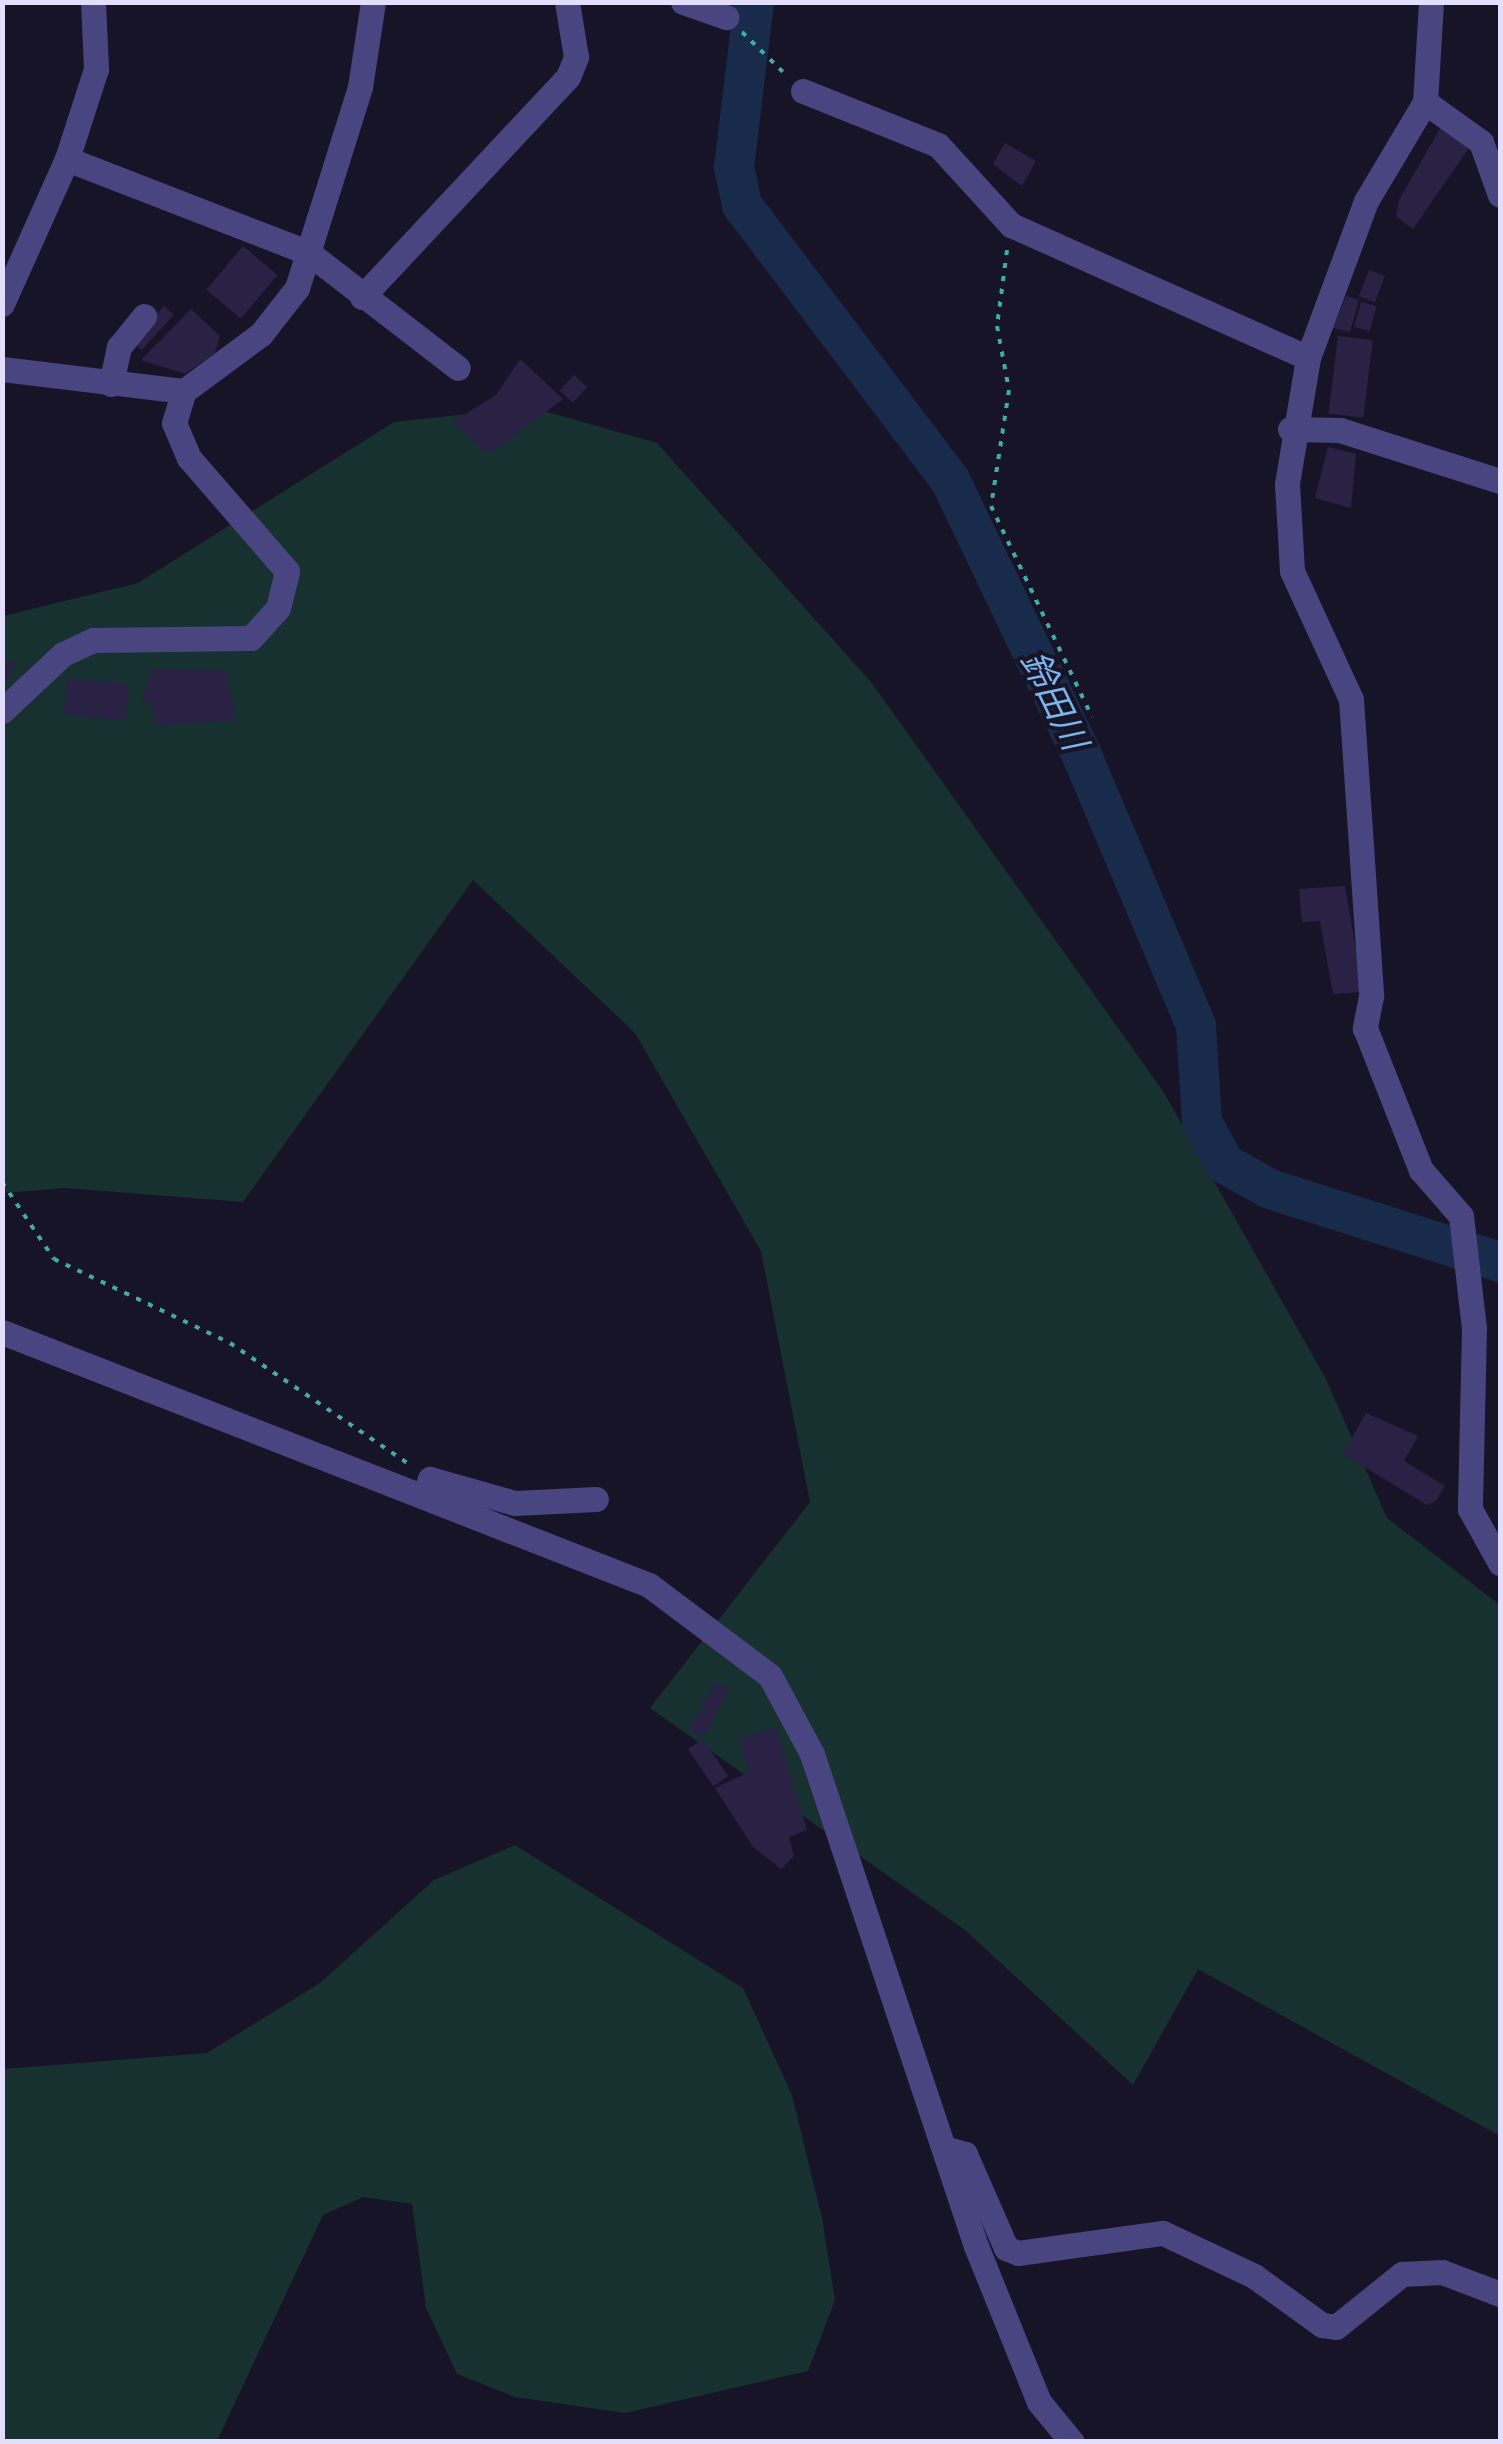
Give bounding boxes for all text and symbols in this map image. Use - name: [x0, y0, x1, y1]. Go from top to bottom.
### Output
- water label: 鈴田川: [1013, 644, 1097, 756]

